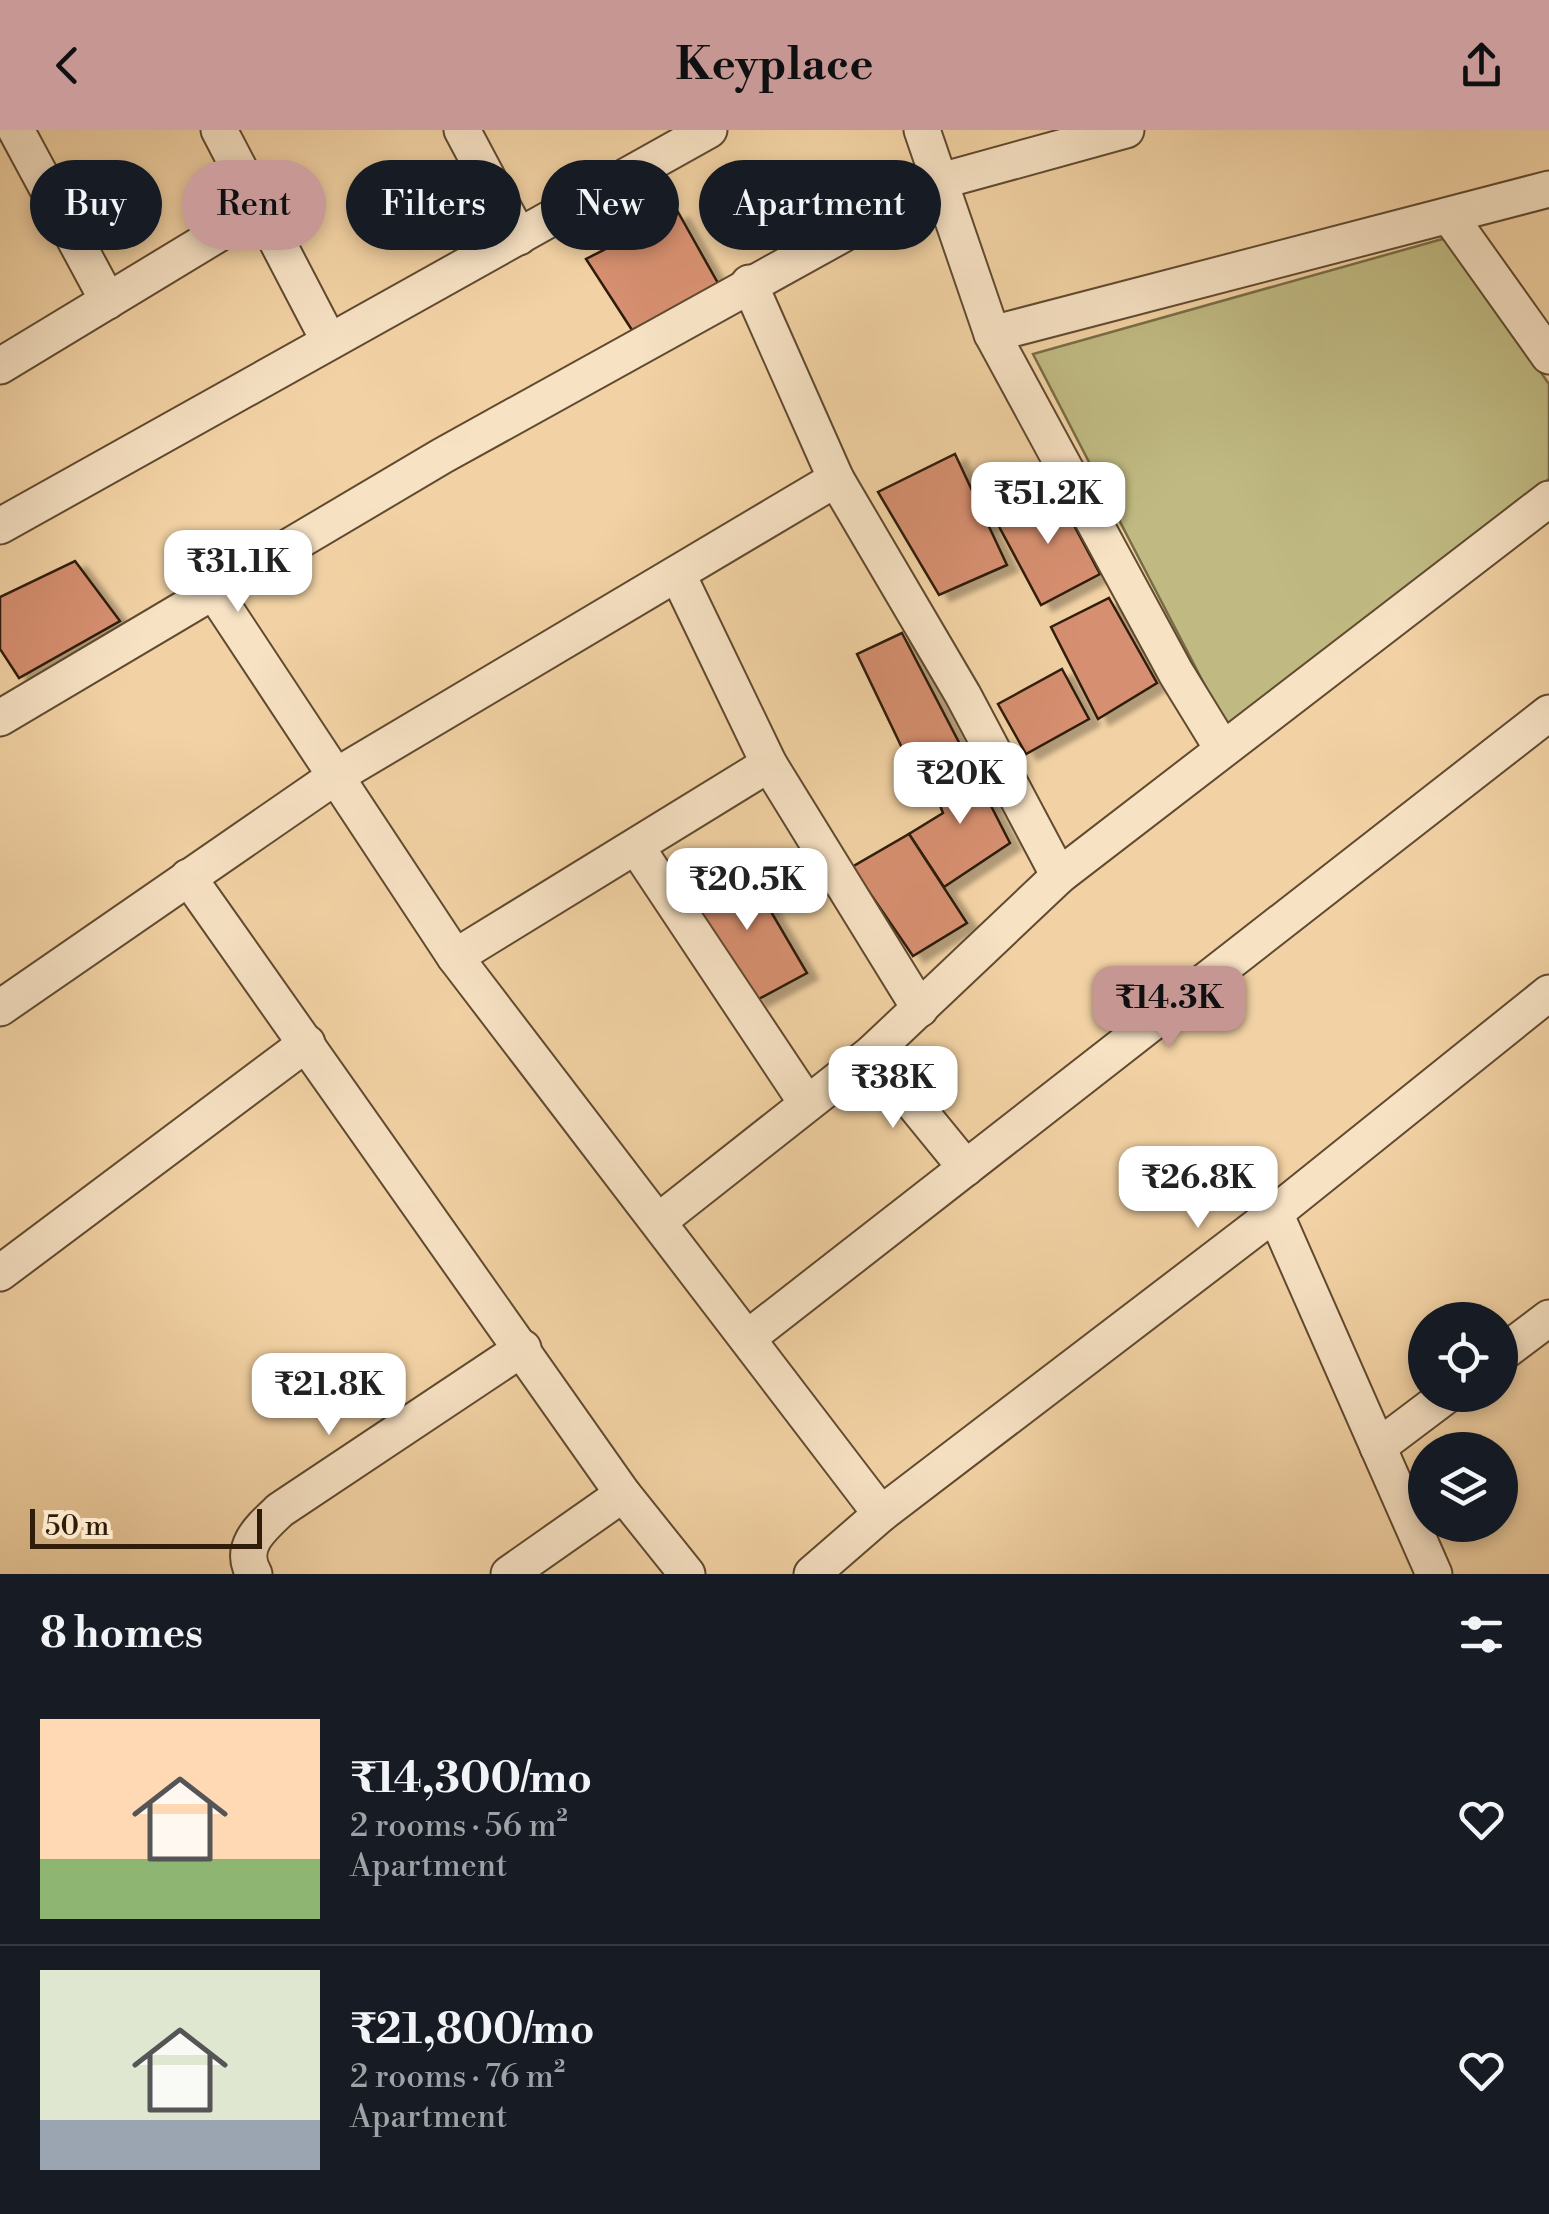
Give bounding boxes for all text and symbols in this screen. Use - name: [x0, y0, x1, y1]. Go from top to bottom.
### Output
- text: Keyplace: [676, 37, 873, 94]
- icon: back: [40, 38, 95, 93]
- icon: share: [1454, 38, 1509, 93]
- chip: Buy: [30, 160, 162, 250]
- chip: Rent: [182, 160, 326, 250]
- chip: Filters: [346, 160, 521, 250]
- chip: New: [541, 160, 679, 250]
- chip: Apartment: [699, 160, 941, 250]
- pin: ₹51.2K: [967, 462, 1129, 547]
- text: ₹51.2K: [993, 474, 1103, 514]
- pin: ₹31.1K: [157, 530, 319, 615]
- text: ₹31.1K: [186, 542, 290, 582]
- pin: ₹20K: [901, 742, 1019, 827]
- text: ₹20K: [916, 754, 1004, 794]
- pin: ₹20.5K: [666, 848, 828, 933]
- text: ₹20.5K: [688, 860, 806, 900]
- pin: ₹14.3K: [1088, 966, 1250, 1051]
- text: ₹14.3K: [1115, 978, 1223, 1018]
- pin: ₹38K: [834, 1046, 952, 1131]
- text: ₹38K: [851, 1058, 935, 1098]
- pin: ₹26.8K: [1117, 1146, 1279, 1231]
- text: ₹26.8K: [1141, 1158, 1255, 1198]
- map controls: [1408, 1302, 1518, 1542]
- button: locate: [1408, 1302, 1518, 1412]
- pin: ₹21.8K: [248, 1353, 410, 1438]
- text: ₹21.8K: [274, 1365, 384, 1405]
- button: layers: [1408, 1432, 1518, 1542]
- scale bar: [30, 1504, 262, 1548]
- text: 50 m: [45, 1509, 109, 1544]
- icon: filters: [1454, 1607, 1509, 1662]
- text: 8 homes: [40, 1608, 203, 1661]
- text: ₹14,300/mo: [350, 1753, 592, 1806]
- icon: home: [120, 1759, 240, 1879]
- icon: heart: [1454, 1792, 1509, 1847]
- text: 2 rooms · 56 m²: [350, 1806, 568, 1846]
- text: Apartment: [350, 1846, 507, 1886]
- text: ₹21,800/mo: [350, 2004, 594, 2057]
- icon: home: [120, 2010, 240, 2130]
- icon: heart: [1454, 2043, 1509, 2098]
- text: 2 rooms · 76 m²: [350, 2057, 565, 2097]
- text: Apartment: [350, 2097, 507, 2137]

